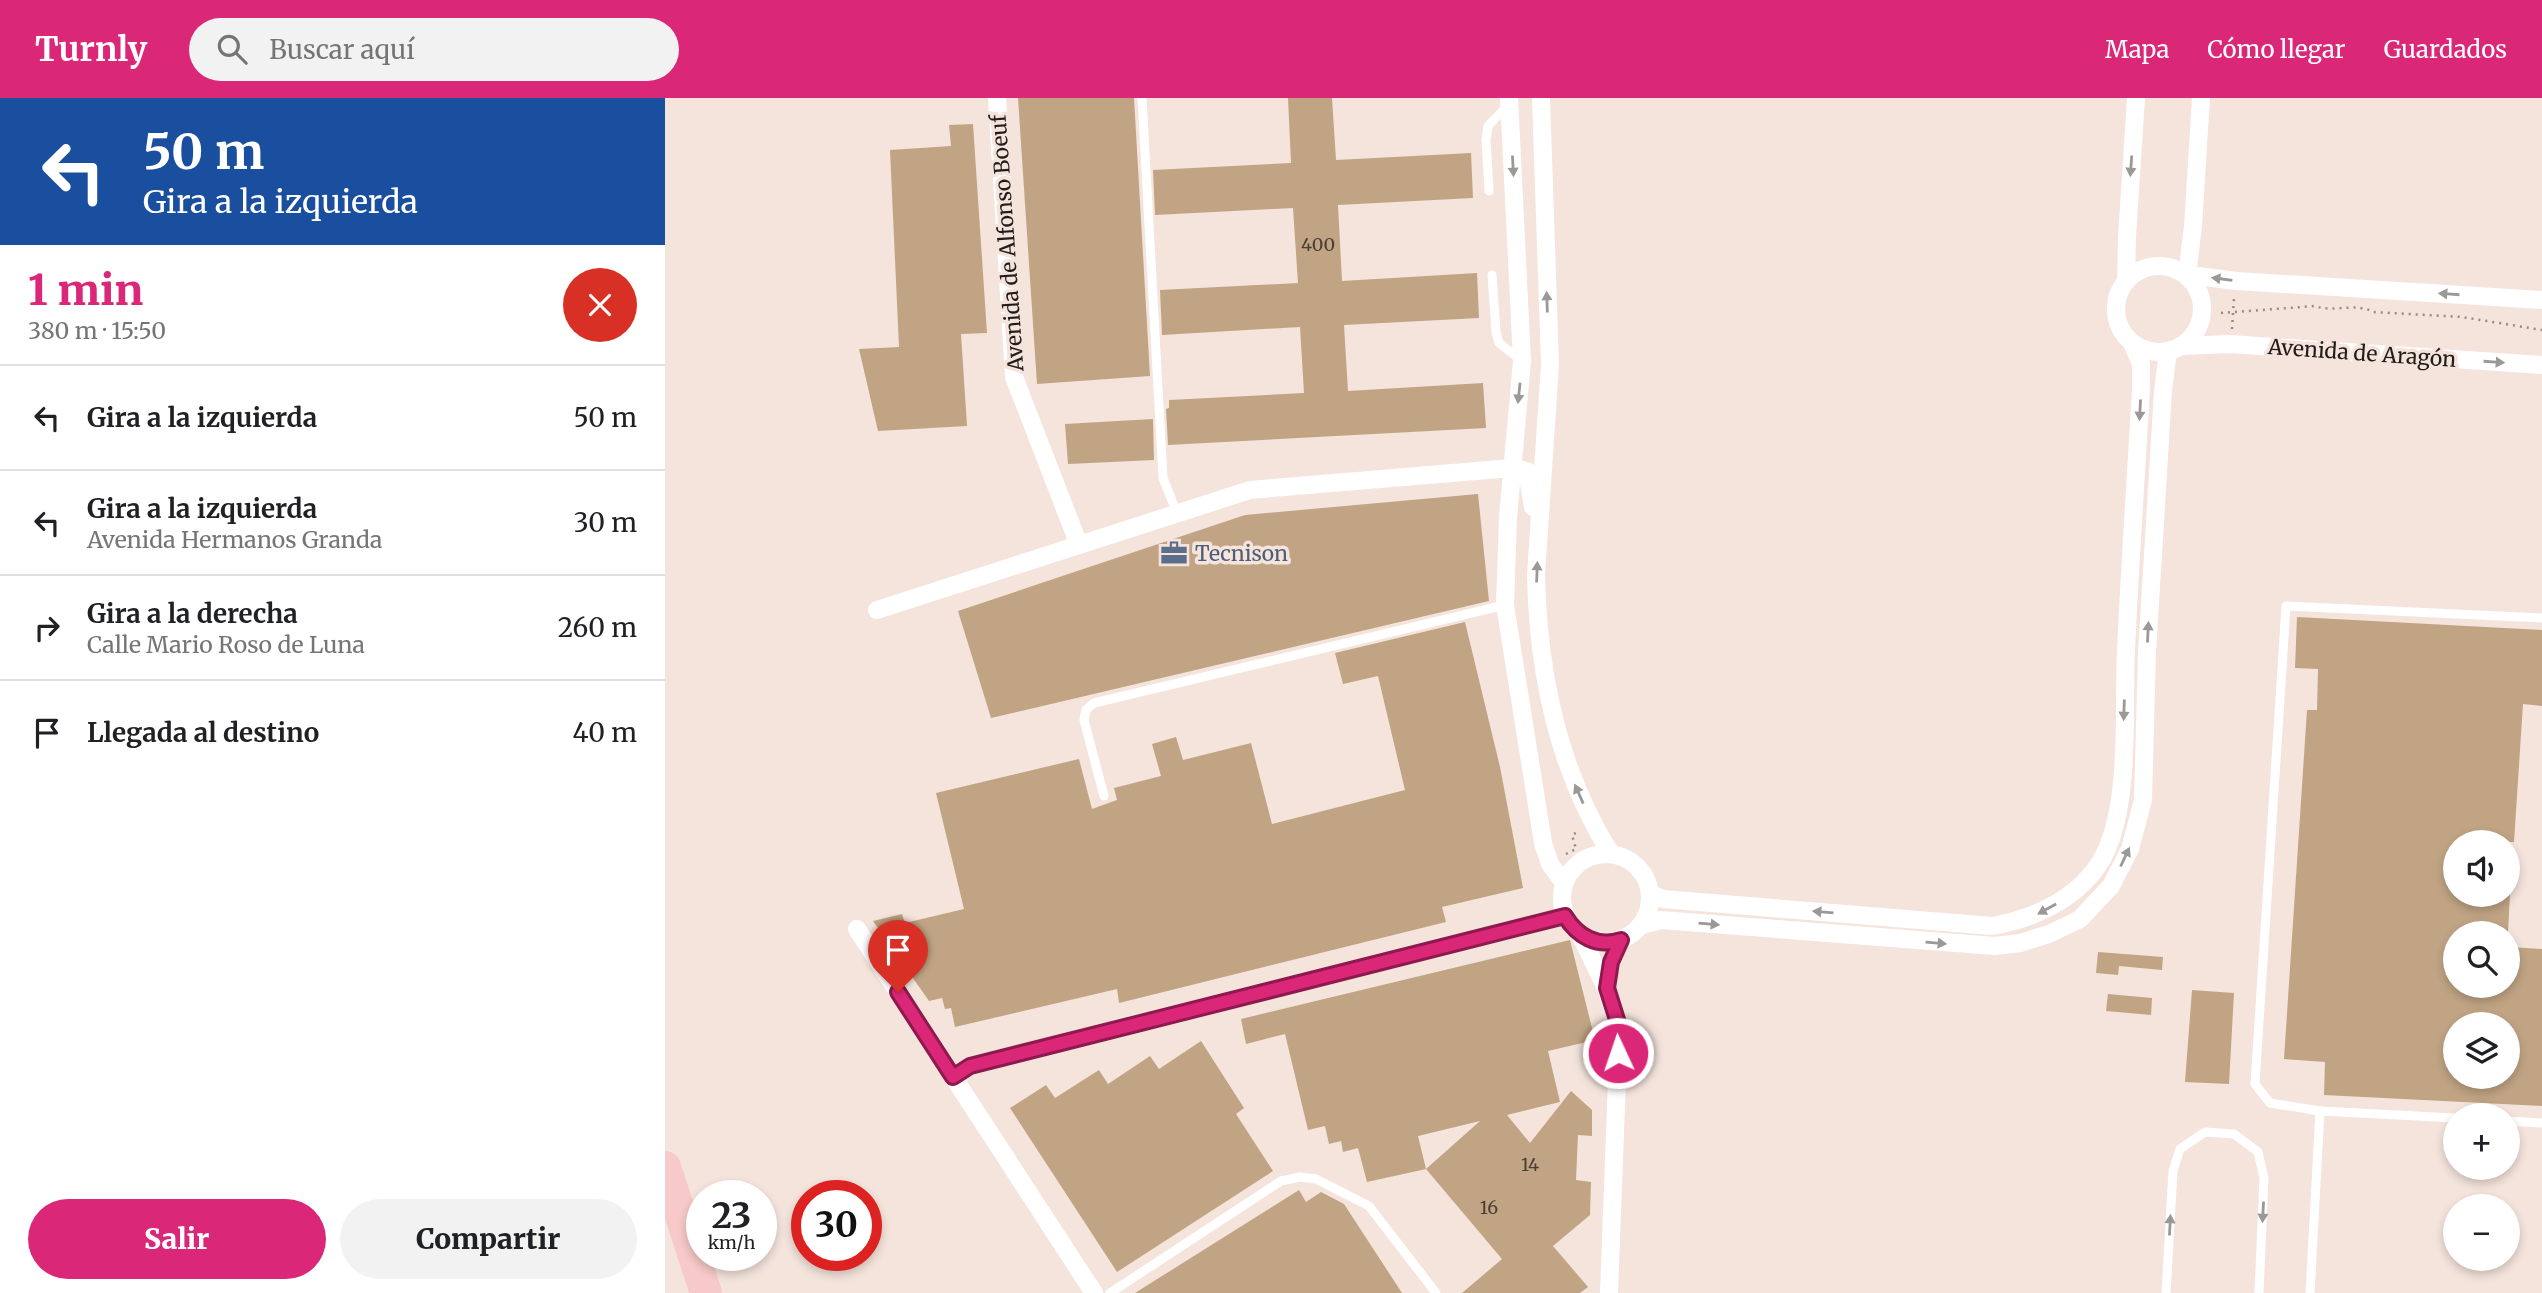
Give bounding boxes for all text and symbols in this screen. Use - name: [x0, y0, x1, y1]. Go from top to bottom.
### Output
- search box: [189, 18, 679, 81]
- text: Turnly: [35, 29, 147, 70]
- icon: search: [213, 30, 251, 68]
- text: Buscar aquí: [269, 33, 415, 66]
- text: Mapa: [2105, 34, 2169, 65]
- text: Cómo llegar: [2207, 34, 2346, 65]
- text: Guardados: [2384, 34, 2507, 65]
- street label: Avenida de Alfonso Boeuf: [984, 113, 1029, 373]
- text: 50 m: [143, 121, 264, 182]
- icon: left: [28, 126, 119, 217]
- one-way arrow: [1507, 155, 1518, 177]
- one-way arrow: [2126, 155, 2137, 177]
- text: Gira a la izquierda: [143, 182, 418, 222]
- house number: 400: [1301, 233, 1335, 256]
- text: 1 min: [28, 264, 143, 316]
- button: close: [563, 268, 637, 342]
- one-way arrow: [2211, 274, 2233, 285]
- one-way arrow: [2438, 288, 2460, 299]
- one-way arrow: [1542, 291, 1553, 313]
- text: 380 m · 15:50: [28, 316, 166, 345]
- street label: Avenida de Aragón: [2266, 333, 2457, 373]
- one-way arrow: [2483, 356, 2505, 367]
- one-way arrow: [1513, 382, 1524, 404]
- icon: left: [28, 399, 66, 437]
- one-way arrow: [2134, 399, 2145, 421]
- text: Gira a la izquierda: [87, 401, 317, 434]
- text: 50 m: [573, 401, 637, 434]
- text: Gira a la izquierda: [87, 492, 317, 525]
- icon: left: [28, 504, 66, 542]
- text: 30 m: [574, 506, 637, 539]
- text: Avenida Hermanos Granda: [87, 525, 382, 554]
- office icon: Tecnison: [1159, 538, 1189, 568]
- place label: Tecnison: [1195, 540, 1288, 567]
- one-way arrow: [1531, 561, 1542, 583]
- text: Gira a la derecha: [87, 597, 298, 630]
- icon: right: [28, 609, 66, 647]
- text: 260 m: [558, 611, 637, 644]
- one-way arrow: [2143, 621, 2154, 643]
- text: Calle Mario Roso de Luna: [87, 630, 365, 659]
- one-way arrow: [2118, 700, 2130, 722]
- icon: arrive: [28, 714, 66, 752]
- text: Llegada al destino: [87, 716, 319, 749]
- text: 40 m: [573, 716, 637, 749]
- one-way arrow: [1573, 784, 1585, 804]
- map controls: [2443, 830, 2520, 1271]
- button: sound: [2443, 830, 2520, 907]
- one-way arrow: [2120, 847, 2131, 867]
- one-way arrow: [2037, 903, 2056, 915]
- one-way arrow: [1812, 906, 1834, 917]
- one-way arrow: [1698, 919, 1720, 930]
- pin: [868, 920, 928, 992]
- button: search: [2443, 921, 2520, 998]
- icon: arrive: [879, 931, 917, 969]
- one-way arrow: [1925, 938, 1947, 949]
- button: layers: [2443, 1012, 2520, 1089]
- position arrow: [1581, 1016, 1655, 1090]
- button: +: [2443, 1103, 2520, 1180]
- house number: 14: [1521, 1153, 1539, 1176]
- speed limit sign: 30: [791, 1180, 882, 1271]
- text: 23: [712, 1194, 751, 1238]
- button: −: [2443, 1194, 2520, 1271]
- house number: 16: [1480, 1196, 1498, 1219]
- button: Salir: [28, 1199, 326, 1279]
- button: Compartir: [340, 1199, 637, 1279]
- one-way arrow: [2257, 1202, 2268, 1224]
- one-way arrow: [2165, 1214, 2176, 1236]
- text: km/h: [708, 1231, 755, 1254]

